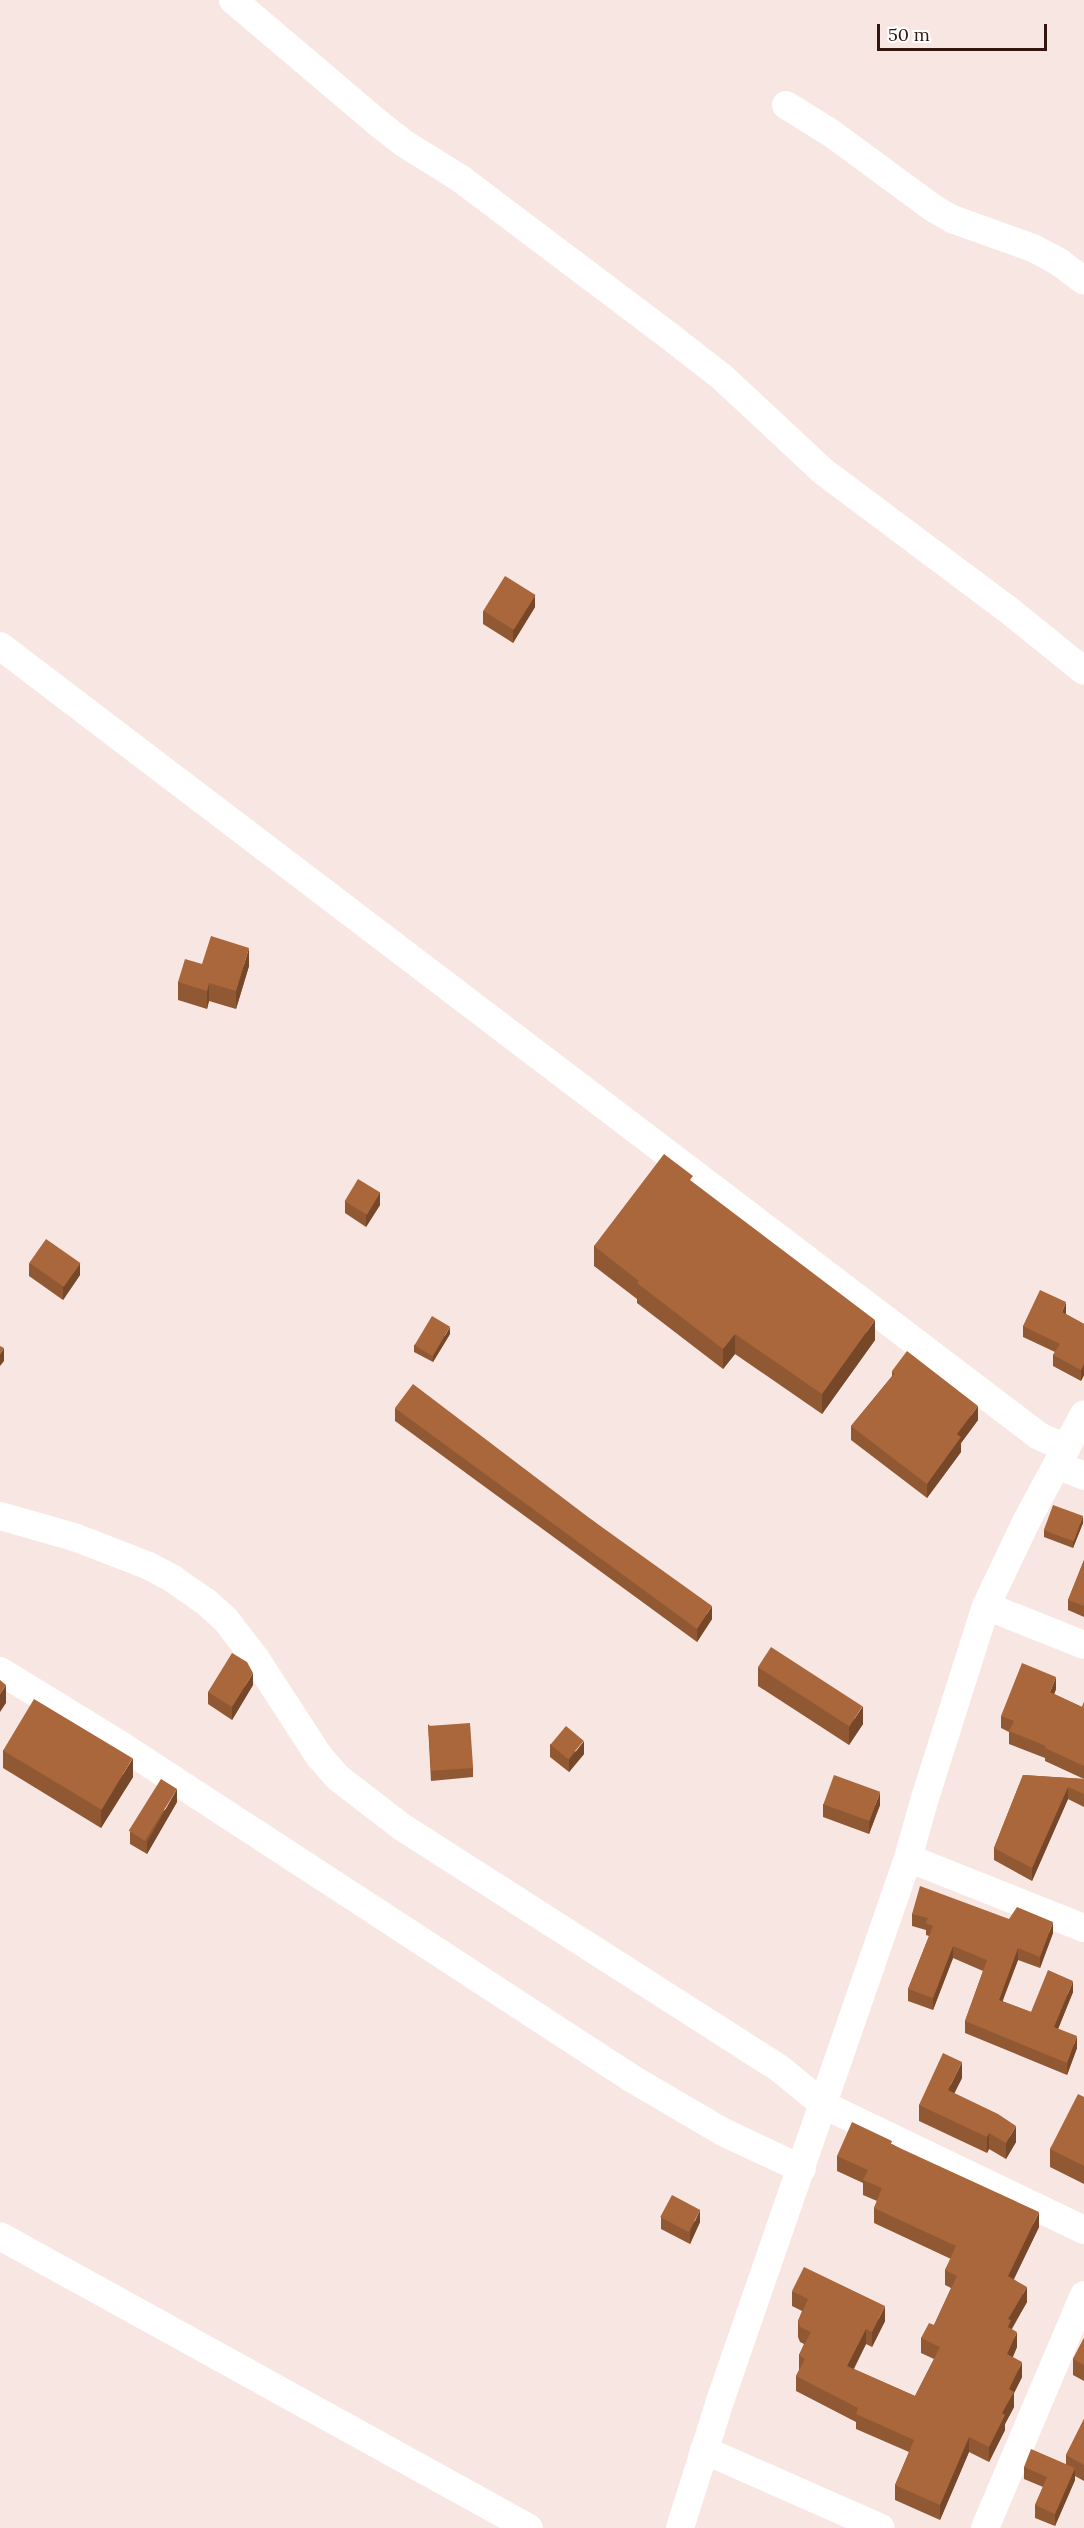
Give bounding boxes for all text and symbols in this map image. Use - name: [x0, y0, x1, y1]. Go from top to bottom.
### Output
- scale bar: [880, 12, 1050, 50]
- text: 50 m: [888, 23, 930, 46]

